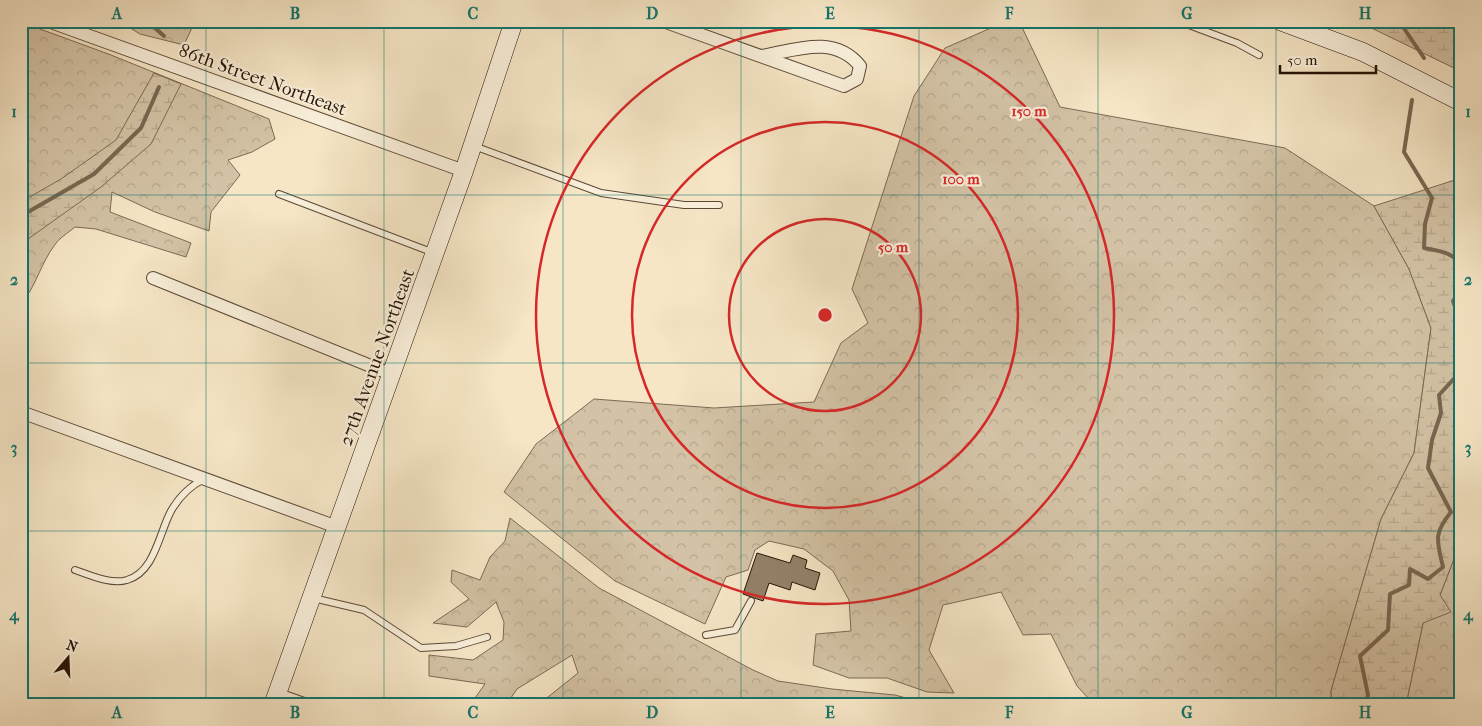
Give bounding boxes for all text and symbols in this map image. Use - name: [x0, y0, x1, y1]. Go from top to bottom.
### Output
- text: A: [111, 4, 123, 23]
- text: B: [290, 4, 300, 23]
- text: C: [468, 4, 479, 23]
- text: D: [646, 4, 658, 23]
- text: E: [825, 4, 835, 23]
- text: F: [1004, 4, 1014, 23]
- text: G: [1181, 4, 1193, 23]
- text: H: [1359, 4, 1372, 23]
- street label: 86th Street Northeast: [176, 39, 350, 121]
- scale bar: [1280, 42, 1376, 74]
- text: 50 m: [1287, 51, 1318, 69]
- text: 1: [11, 102, 17, 121]
- text: 150 m: [1011, 102, 1047, 120]
- text: 1: [1465, 102, 1471, 121]
- text: 100 m: [942, 170, 980, 188]
- text: 50 m: [878, 238, 909, 256]
- street label: 27th Avenue Northeast: [335, 266, 419, 449]
- text: 2: [10, 270, 18, 289]
- text: 2: [1464, 270, 1472, 289]
- centre of rings: [816, 306, 834, 324]
- text: 3: [11, 438, 17, 458]
- text: 3: [1465, 438, 1471, 458]
- text: 4: [8, 605, 20, 625]
- text: 4: [1462, 605, 1474, 625]
- north arrow: [42, 634, 92, 684]
- text: N: [64, 636, 80, 656]
- text: A: [111, 703, 123, 722]
- text: B: [290, 703, 300, 722]
- text: C: [468, 703, 479, 722]
- text: D: [646, 703, 658, 722]
- text: E: [825, 703, 835, 722]
- text: F: [1004, 703, 1014, 722]
- text: G: [1181, 703, 1193, 722]
- text: H: [1359, 703, 1372, 722]

